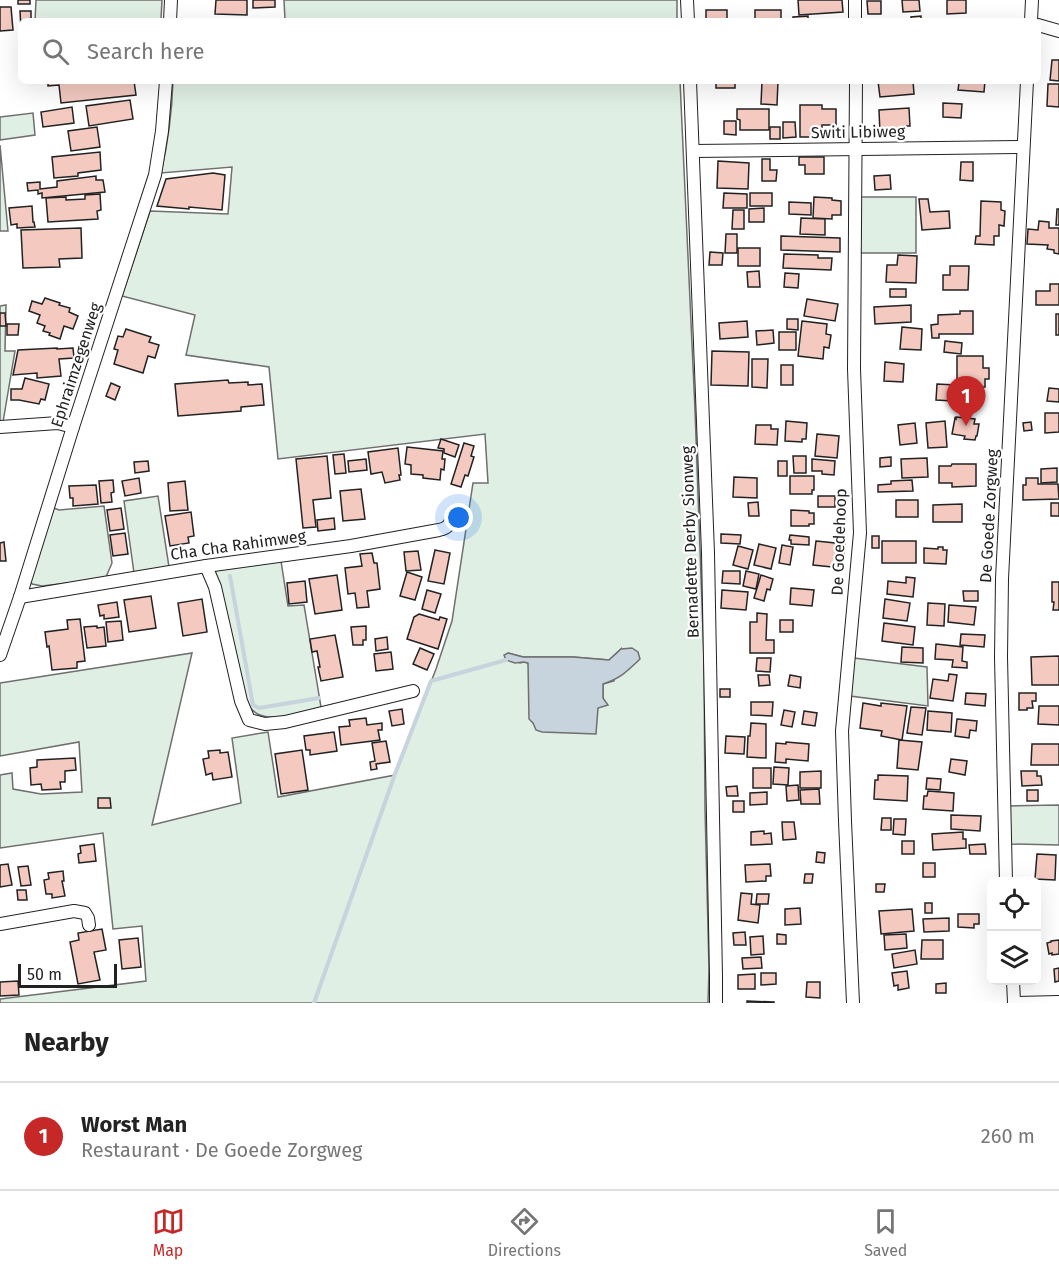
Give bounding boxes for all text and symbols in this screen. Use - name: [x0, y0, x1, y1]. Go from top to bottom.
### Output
- search box: [18, 18, 1041, 84]
- icon: search: [39, 35, 72, 68]
- text: Search here: [87, 38, 205, 65]
- street label: Switi Libiweg: [811, 122, 906, 142]
- street label: Ephraimzegenweg: [47, 300, 105, 430]
- pin: 1: [946, 376, 986, 426]
- street label: Bernadette Derby Sionweg: [677, 445, 703, 639]
- street label: De Goede Zorgweg: [976, 448, 1002, 583]
- street label: De Goedehoop: [828, 488, 850, 596]
- your location: [444, 503, 473, 532]
- street label: Cha Cha Rahimweg: [169, 526, 308, 564]
- map controls: [987, 877, 1041, 985]
- button: locate: [987, 877, 1041, 931]
- button: layers: [987, 931, 1041, 985]
- scale bar: [18, 961, 117, 988]
- text: 50 m: [27, 965, 62, 984]
- text: Nearby: [24, 1027, 109, 1058]
- text: Worst Man: [81, 1111, 187, 1138]
- text: 1: [39, 1124, 48, 1148]
- text: 260 m: [981, 1124, 1035, 1148]
- text: Restaurant · De Goede Zorgweg: [81, 1138, 362, 1162]
- tab: Map: [152, 1205, 185, 1260]
- tab: Directions: [488, 1205, 561, 1260]
- tab: Saved: [864, 1205, 907, 1260]

